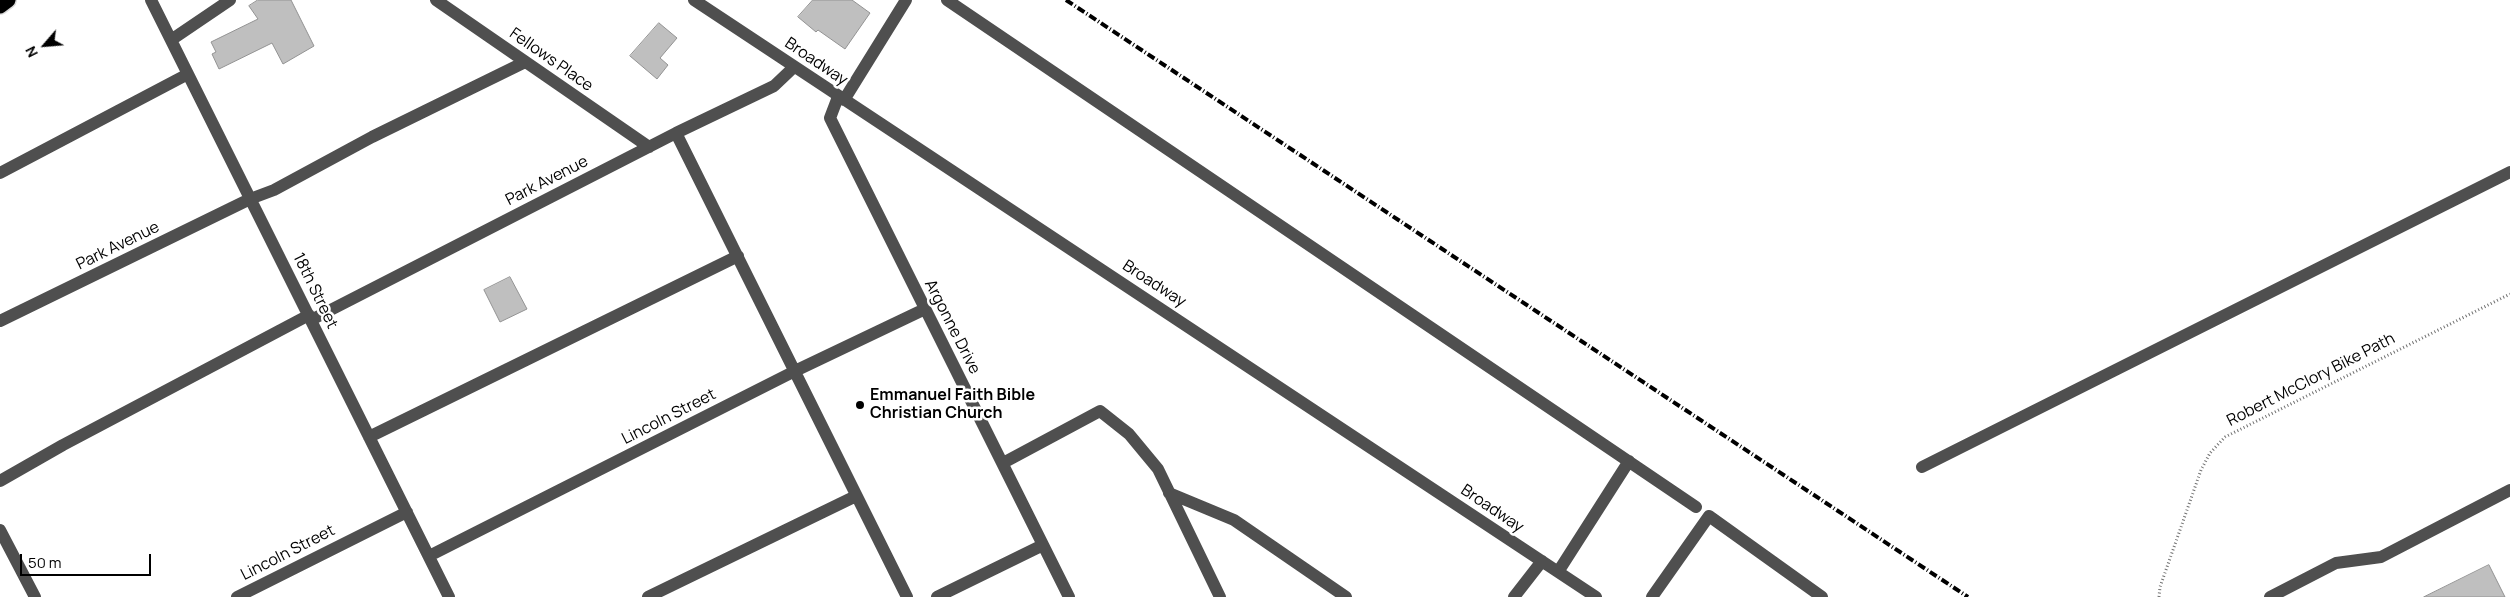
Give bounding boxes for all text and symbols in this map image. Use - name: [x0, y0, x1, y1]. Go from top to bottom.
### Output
- north arrow: [20, 20, 70, 70]
- street label: Fellows Place: [506, 24, 596, 96]
- street label: Broadway: [781, 34, 851, 90]
- text: N: [20, 43, 42, 61]
- street label: Park Avenue: [503, 152, 591, 210]
- street label: Park Avenue: [73, 218, 163, 274]
- street label: 18th Street: [288, 250, 342, 332]
- street label: Broadway: [1119, 256, 1189, 312]
- street label: Argonne Drive: [920, 277, 984, 377]
- street label: Robert McClory Bike Path: [2224, 329, 2398, 431]
- street label: Lincoln Street: [619, 385, 719, 449]
- place label: Emmanuel Faith Bible Christian Church: [870, 386, 1035, 424]
- marker: Emmanuel Faith Bible Christian Church: [854, 399, 866, 411]
- street label: Broadway: [1457, 481, 1527, 537]
- street label: Lincoln Street: [238, 521, 338, 585]
- scale bar: [22, 544, 154, 576]
- text: 50 m: [28, 552, 62, 573]

